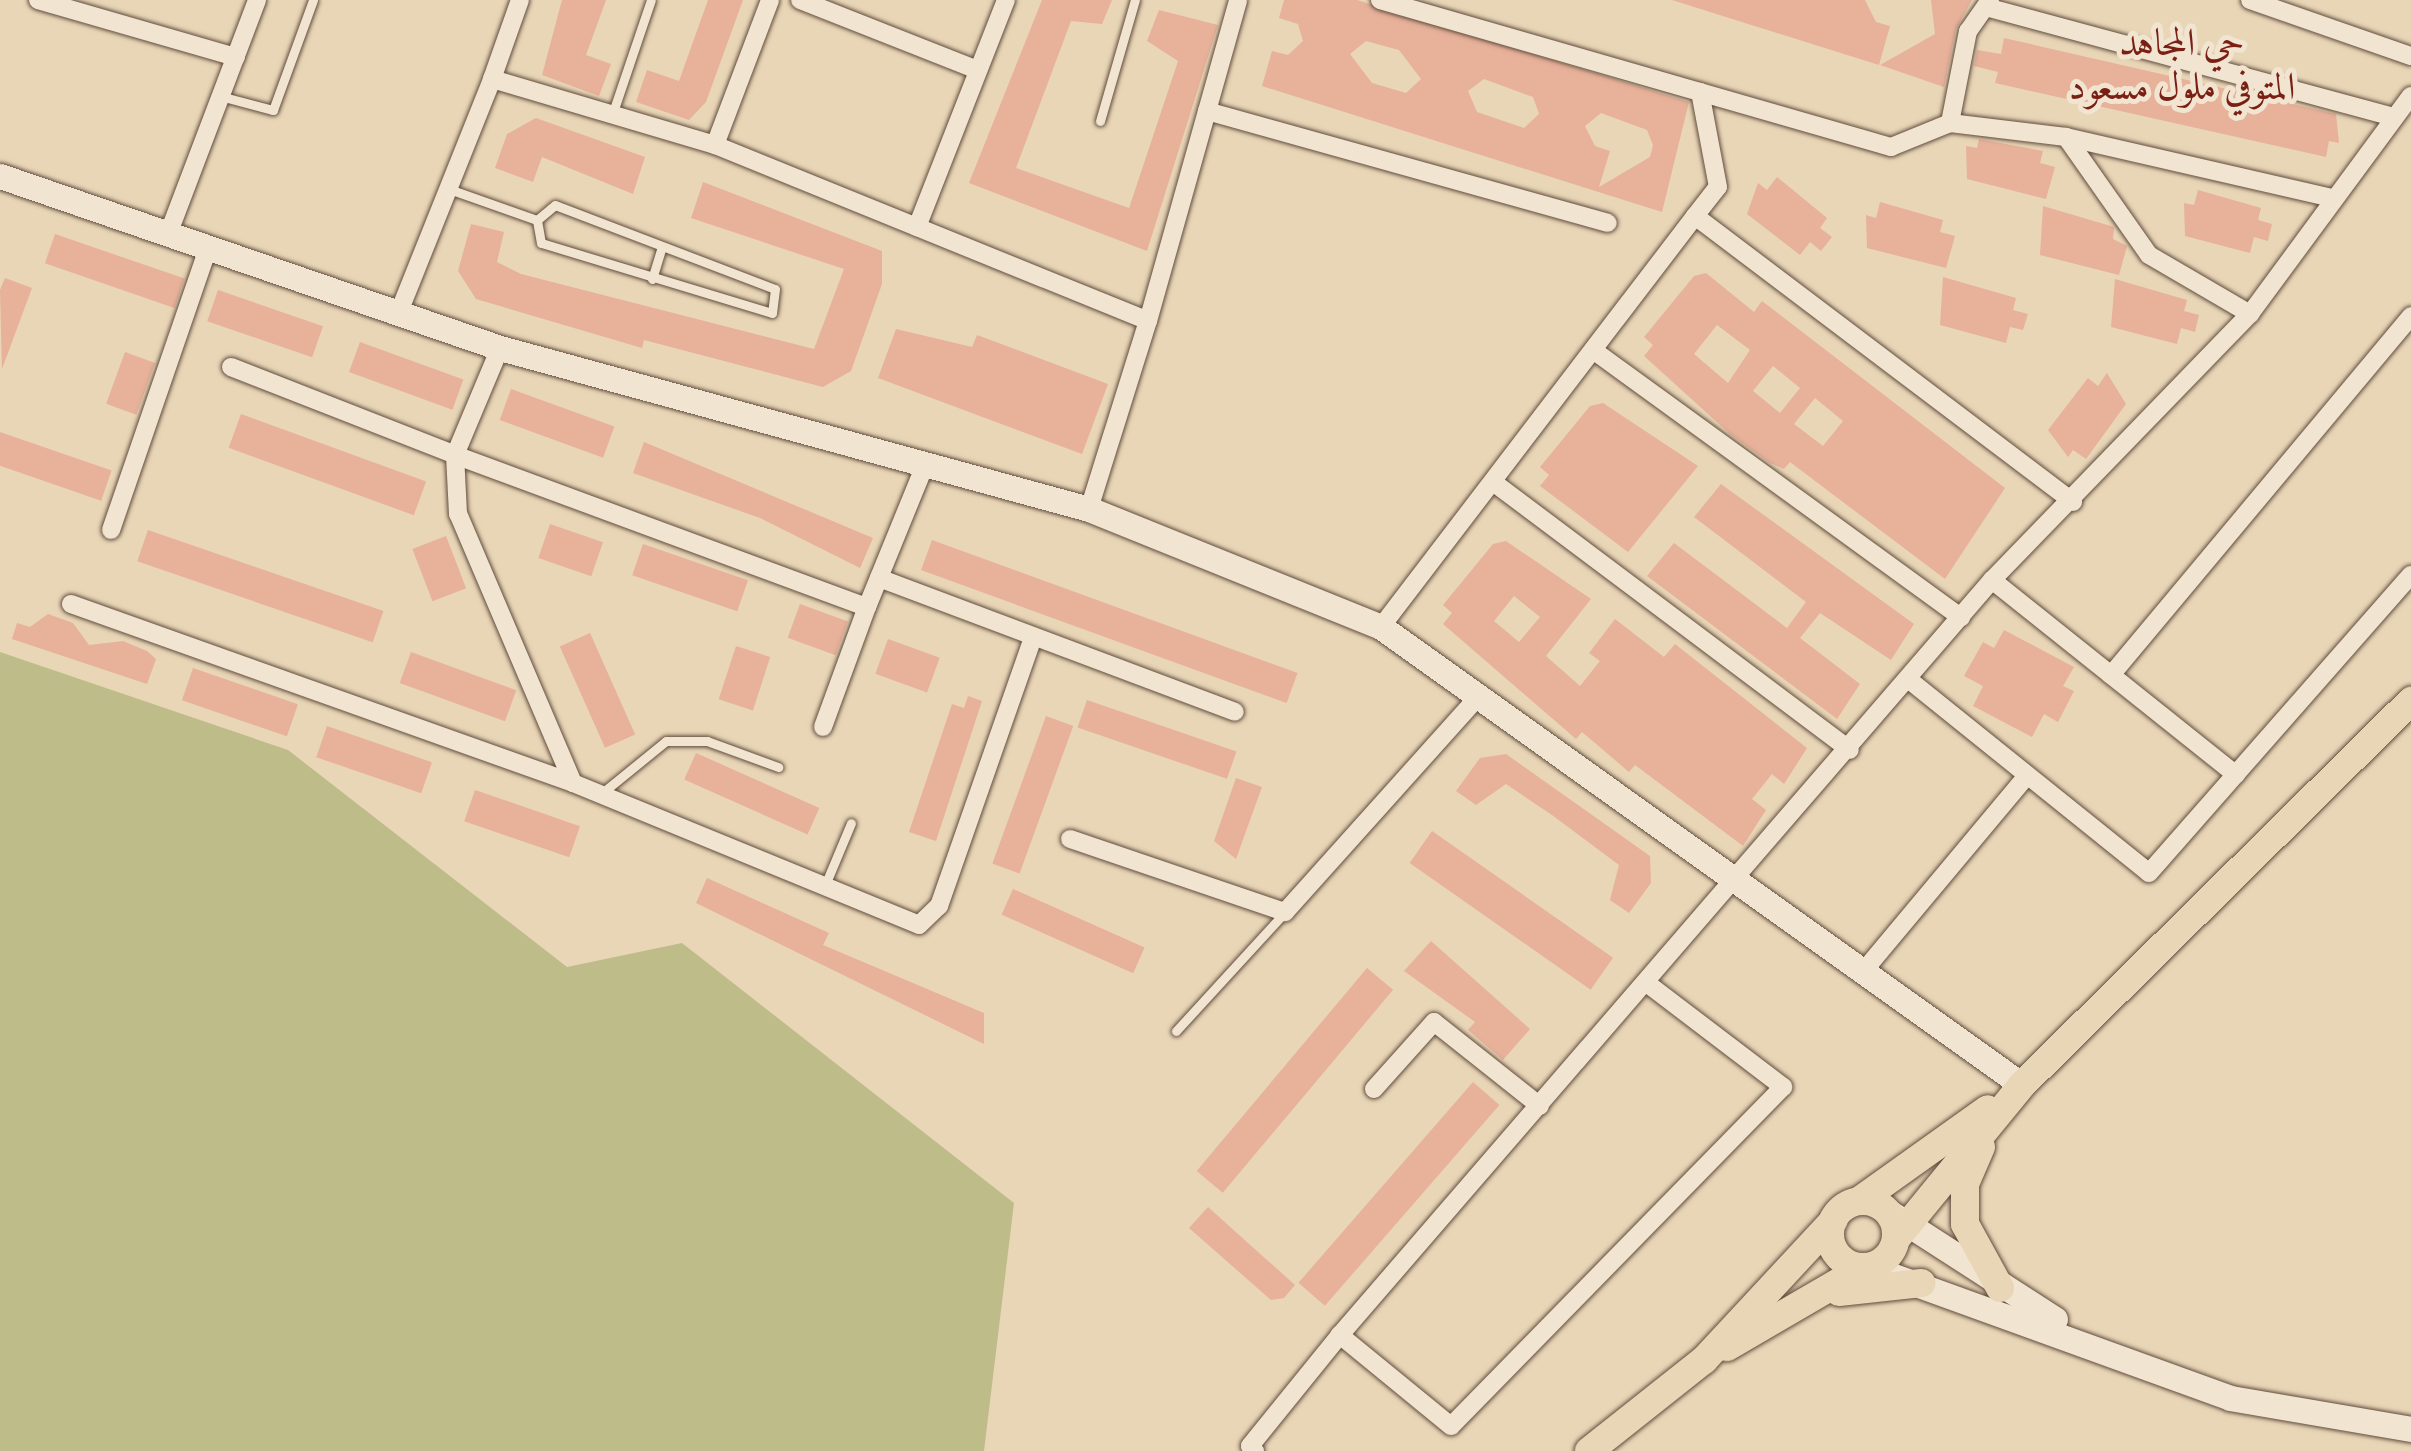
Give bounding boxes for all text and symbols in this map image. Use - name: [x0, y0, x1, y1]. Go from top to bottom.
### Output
- district label: حي المجاهد المتوفي ملول مسعود: [2068, 21, 2296, 110]

